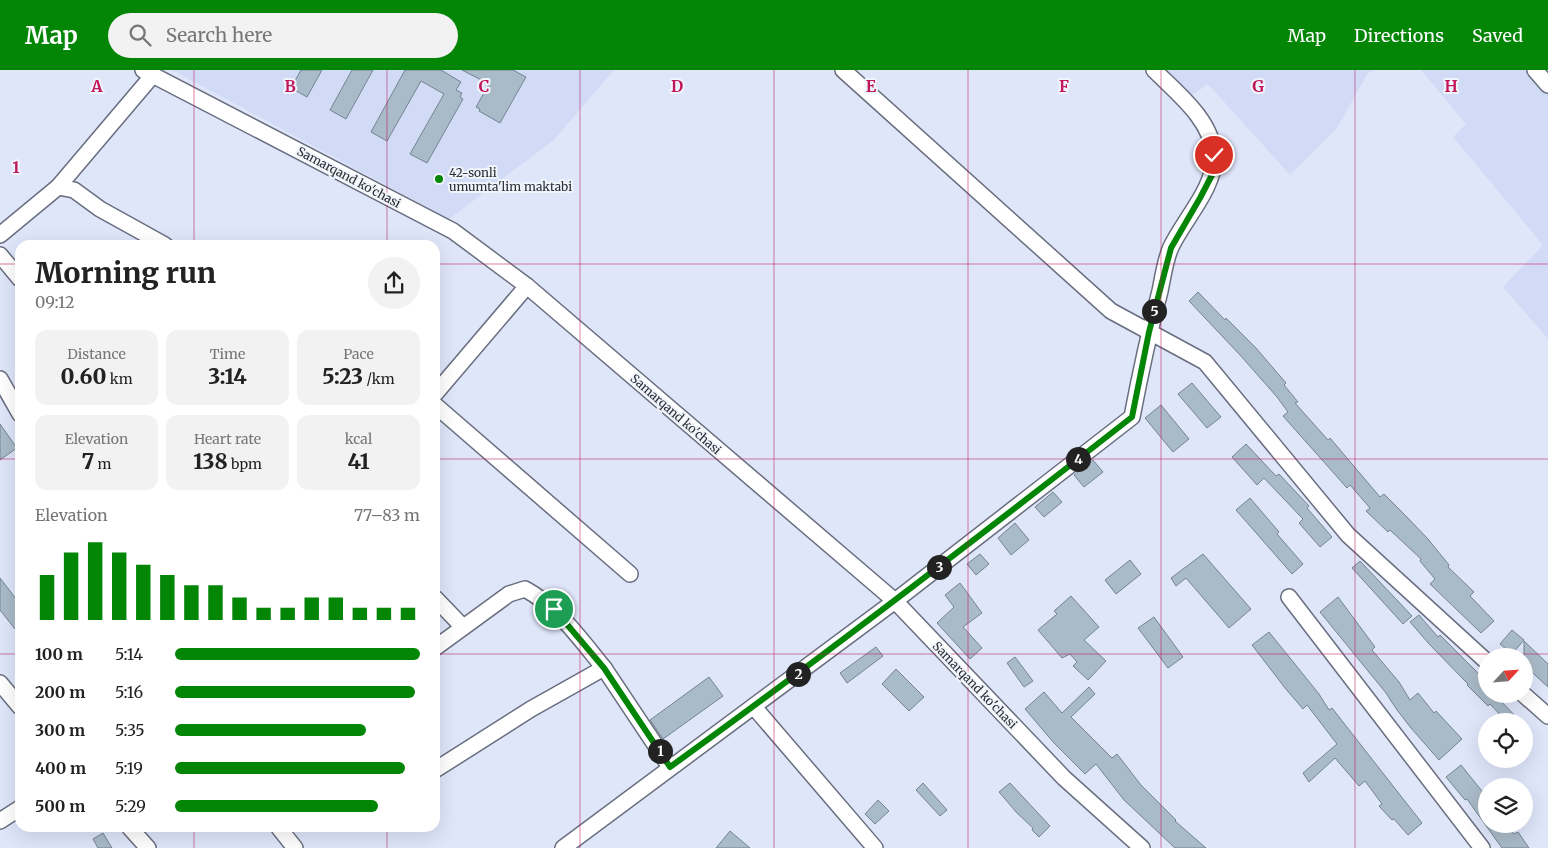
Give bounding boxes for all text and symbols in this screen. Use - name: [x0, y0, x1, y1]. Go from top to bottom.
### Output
- search box: [108, 13, 458, 58]
- text: Map: [25, 20, 78, 51]
- icon: search: [126, 21, 154, 49]
- text: Search here: [166, 23, 272, 47]
- text: Map: [1288, 24, 1326, 47]
- text: Directions: [1354, 24, 1444, 47]
- text: Saved: [1472, 24, 1523, 47]
- text: A: [90, 76, 103, 96]
- text: B: [284, 76, 296, 96]
- text: C: [479, 76, 489, 96]
- text: D: [671, 76, 683, 96]
- text: E: [866, 76, 877, 96]
- text: F: [1059, 76, 1069, 96]
- text: G: [1252, 76, 1264, 96]
- text: H: [1444, 76, 1458, 96]
- pin: [1193, 134, 1235, 176]
- icon: check: [1200, 141, 1228, 169]
- street label: Samarqand ko'chasi: [295, 143, 403, 211]
- text: 1: [12, 157, 20, 177]
- place label: 42-sonli umumta'lim maktabi: [449, 165, 572, 194]
- marker: 42-sonli umumta'lim maktabi: [433, 173, 445, 185]
- text: Morning run: [35, 255, 216, 291]
- button: share: [368, 257, 420, 309]
- text: 09:12: [35, 292, 75, 312]
- pin: 5: [1142, 298, 1166, 324]
- text: 5: [1150, 302, 1159, 320]
- text: Distance: [67, 345, 126, 363]
- text: Time: [210, 345, 245, 363]
- text: Pace: [343, 345, 374, 363]
- text: 0.60: [60, 363, 106, 390]
- text: 3:14: [208, 363, 247, 390]
- text: 5:23: [322, 363, 363, 390]
- text: km: [106, 370, 133, 388]
- text: /km: [363, 370, 395, 388]
- street label: Samarqand ko'chasi: [628, 371, 724, 458]
- text: Elevation: [65, 430, 128, 448]
- text: Heart rate: [194, 430, 261, 448]
- text: kcal: [345, 430, 372, 448]
- pin: 4: [1066, 446, 1090, 472]
- text: 7: [81, 448, 94, 475]
- text: 138: [193, 448, 228, 475]
- text: 41: [347, 448, 370, 475]
- text: 4: [1074, 450, 1083, 468]
- text: m: [94, 455, 112, 473]
- text: bpm: [228, 455, 262, 473]
- text: Elevation: [35, 505, 108, 525]
- text: 77–83 m: [354, 505, 420, 525]
- pin: 3: [926, 554, 952, 580]
- text: 3: [935, 558, 944, 576]
- pin: [533, 588, 575, 630]
- icon: arrive: [540, 595, 568, 623]
- street label: Samarqand ko'chasi: [930, 638, 1020, 732]
- text: 100 m: [35, 644, 83, 664]
- text: 5:14: [115, 644, 143, 664]
- north arrow: [1478, 648, 1532, 702]
- map controls: [1478, 648, 1533, 833]
- pin: 2: [786, 662, 810, 686]
- text: 2: [794, 665, 803, 683]
- text: 200 m: [35, 682, 85, 702]
- text: 5:16: [115, 682, 143, 702]
- button: locate: [1478, 713, 1533, 768]
- text: 300 m: [35, 720, 85, 740]
- text: 5:35: [115, 720, 145, 740]
- pin: 1: [648, 738, 672, 764]
- text: 1: [657, 742, 664, 760]
- text: 400 m: [35, 758, 86, 778]
- text: 5:19: [115, 758, 143, 778]
- button: layers: [1478, 778, 1533, 833]
- text: 500 m: [35, 796, 85, 816]
- text: 5:29: [115, 796, 146, 816]

